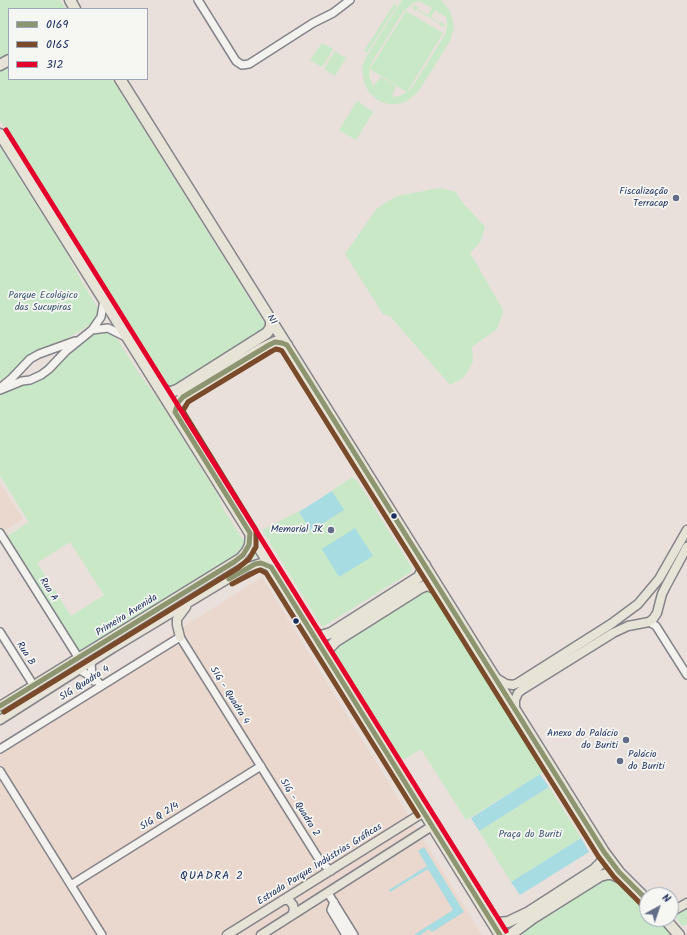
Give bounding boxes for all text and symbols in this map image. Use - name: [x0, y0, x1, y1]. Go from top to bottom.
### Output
- legend: [8, 8, 148, 80]
- text: 0169: [46, 15, 68, 34]
- text: 0165: [46, 35, 69, 54]
- text: 312: [46, 55, 64, 74]
- place label: Fiscalização Terracap: [619, 186, 668, 210]
- marker: Fiscalização Terracap: [671, 193, 681, 203]
- park label: Parque Ecológico das Sucupiras: [8, 290, 78, 314]
- street label: N1: [263, 313, 279, 327]
- unlabelled marker: [389, 511, 399, 521]
- place label: Memorial JK: [271, 524, 323, 536]
- marker: Memorial JK: [326, 525, 336, 535]
- street label: Rua A: [36, 576, 60, 604]
- street label: Primeira Avenida: [94, 592, 160, 640]
- unlabelled marker: [291, 616, 301, 626]
- street label: Rua B: [13, 640, 37, 668]
- street label: SIG Quadra 4: [58, 664, 112, 704]
- street label: SIG - Quadra 4: [207, 665, 251, 727]
- place label: Anexo do Palácio do Buriti: [547, 728, 618, 752]
- marker: Anexo do Palácio do Buriti: [621, 735, 631, 745]
- place label: Palácio do Buriti: [628, 749, 665, 772]
- marker: Palácio do Buriti: [615, 756, 625, 766]
- street label: SIG - Quadra 2: [276, 777, 322, 839]
- street label: SIG Q 2/4: [138, 800, 182, 834]
- street label: Estrada Parque Indústrias Gráficas: [255, 822, 385, 908]
- park label: Praça do Buriti: [498, 829, 562, 841]
- district label: QUADRA 2: [180, 870, 244, 884]
- north arrow: [639, 887, 679, 927]
- text: N: [658, 889, 675, 908]

